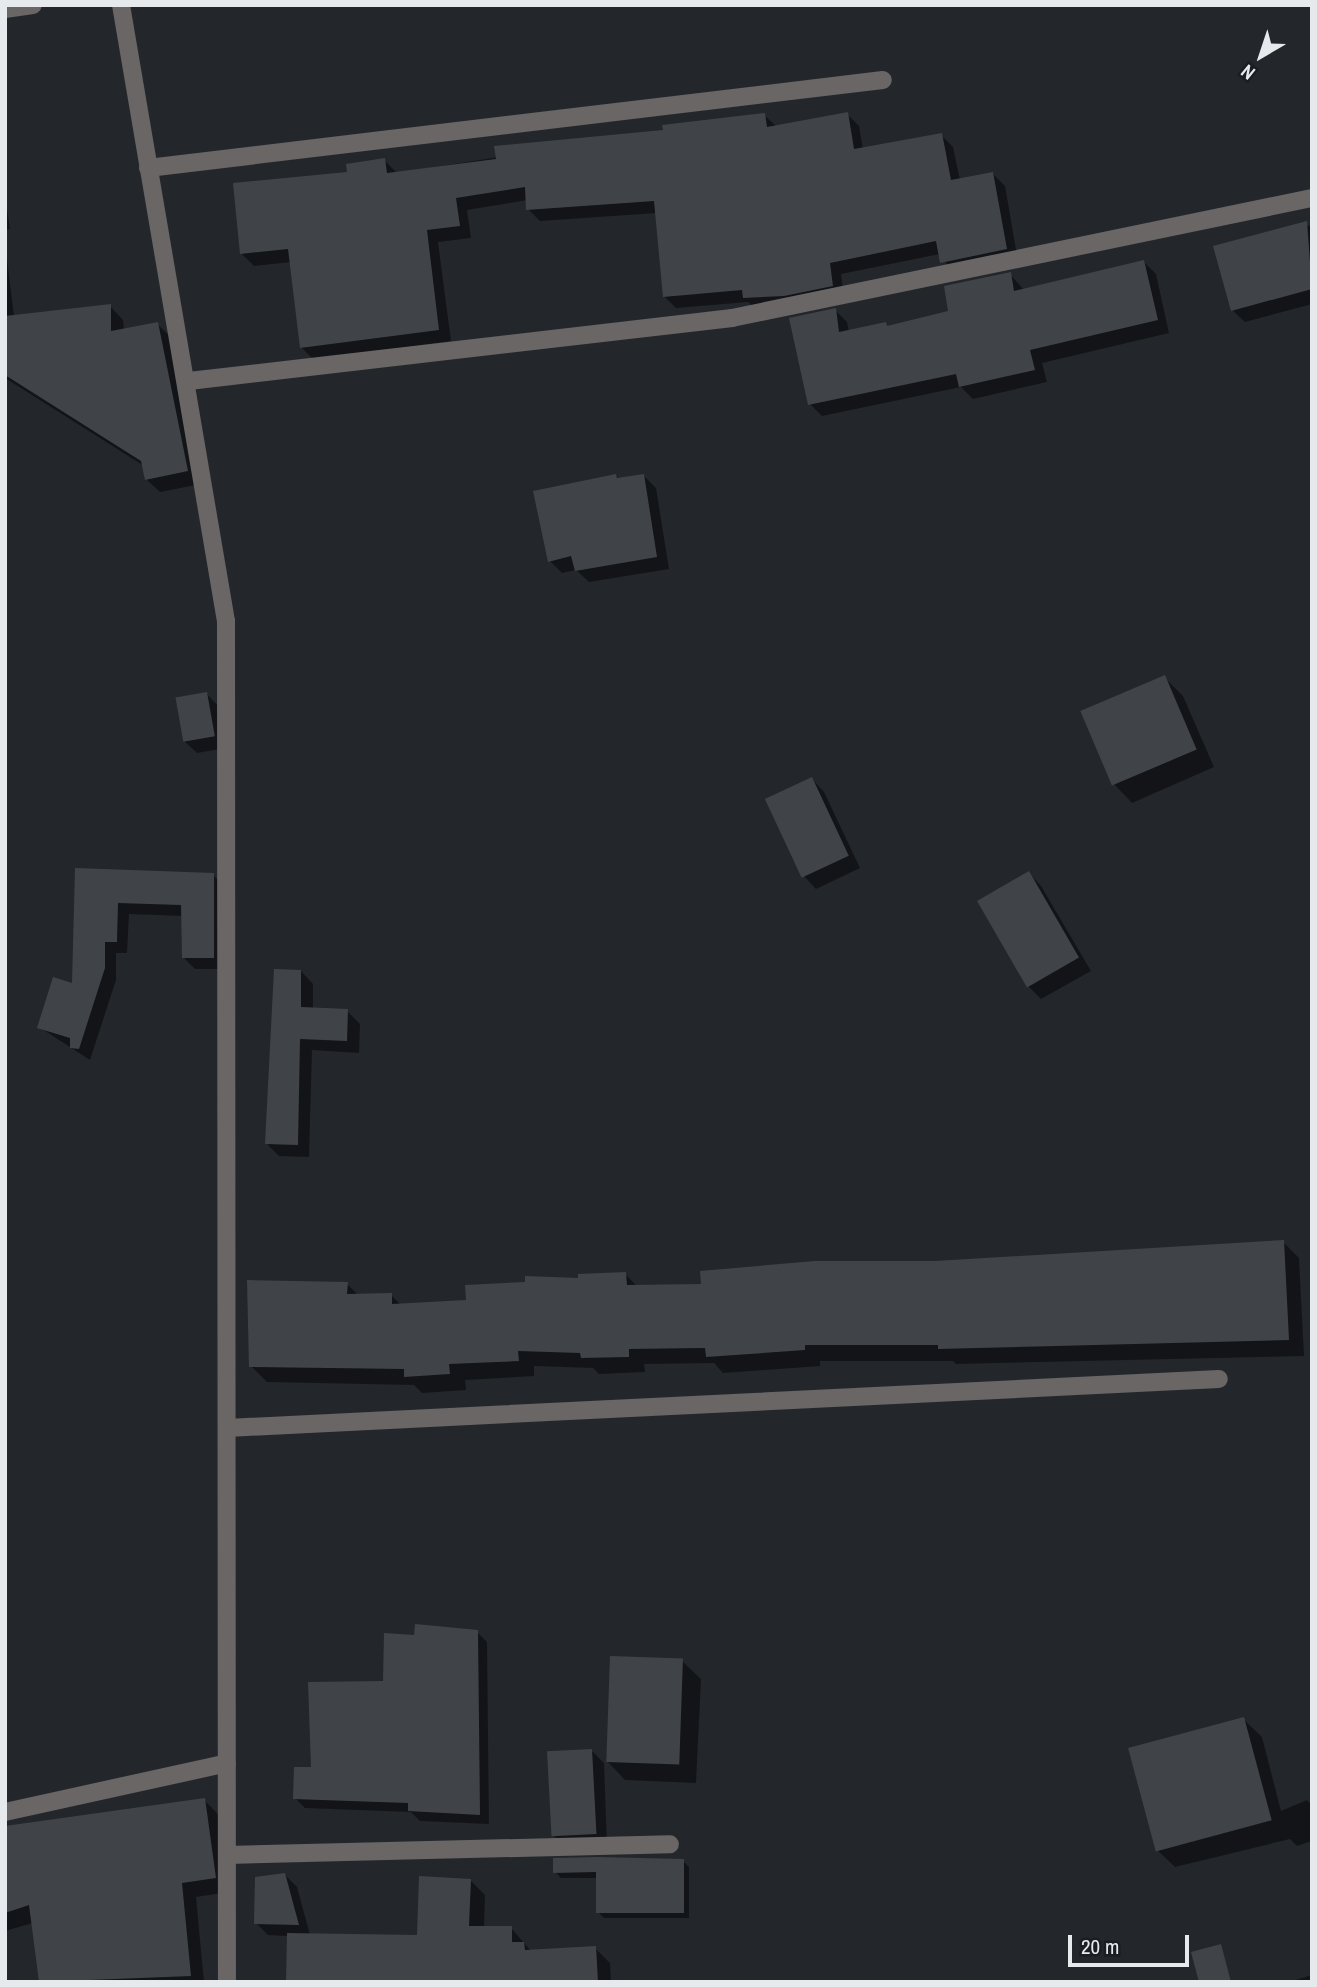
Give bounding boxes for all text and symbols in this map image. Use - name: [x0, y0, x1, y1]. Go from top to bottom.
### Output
- north arrow: [1226, 21, 1296, 91]
- text: N: [1235, 59, 1260, 86]
- scale bar: [1072, 1920, 1193, 1964]
- text: 20 m: [1081, 1932, 1119, 1961]

